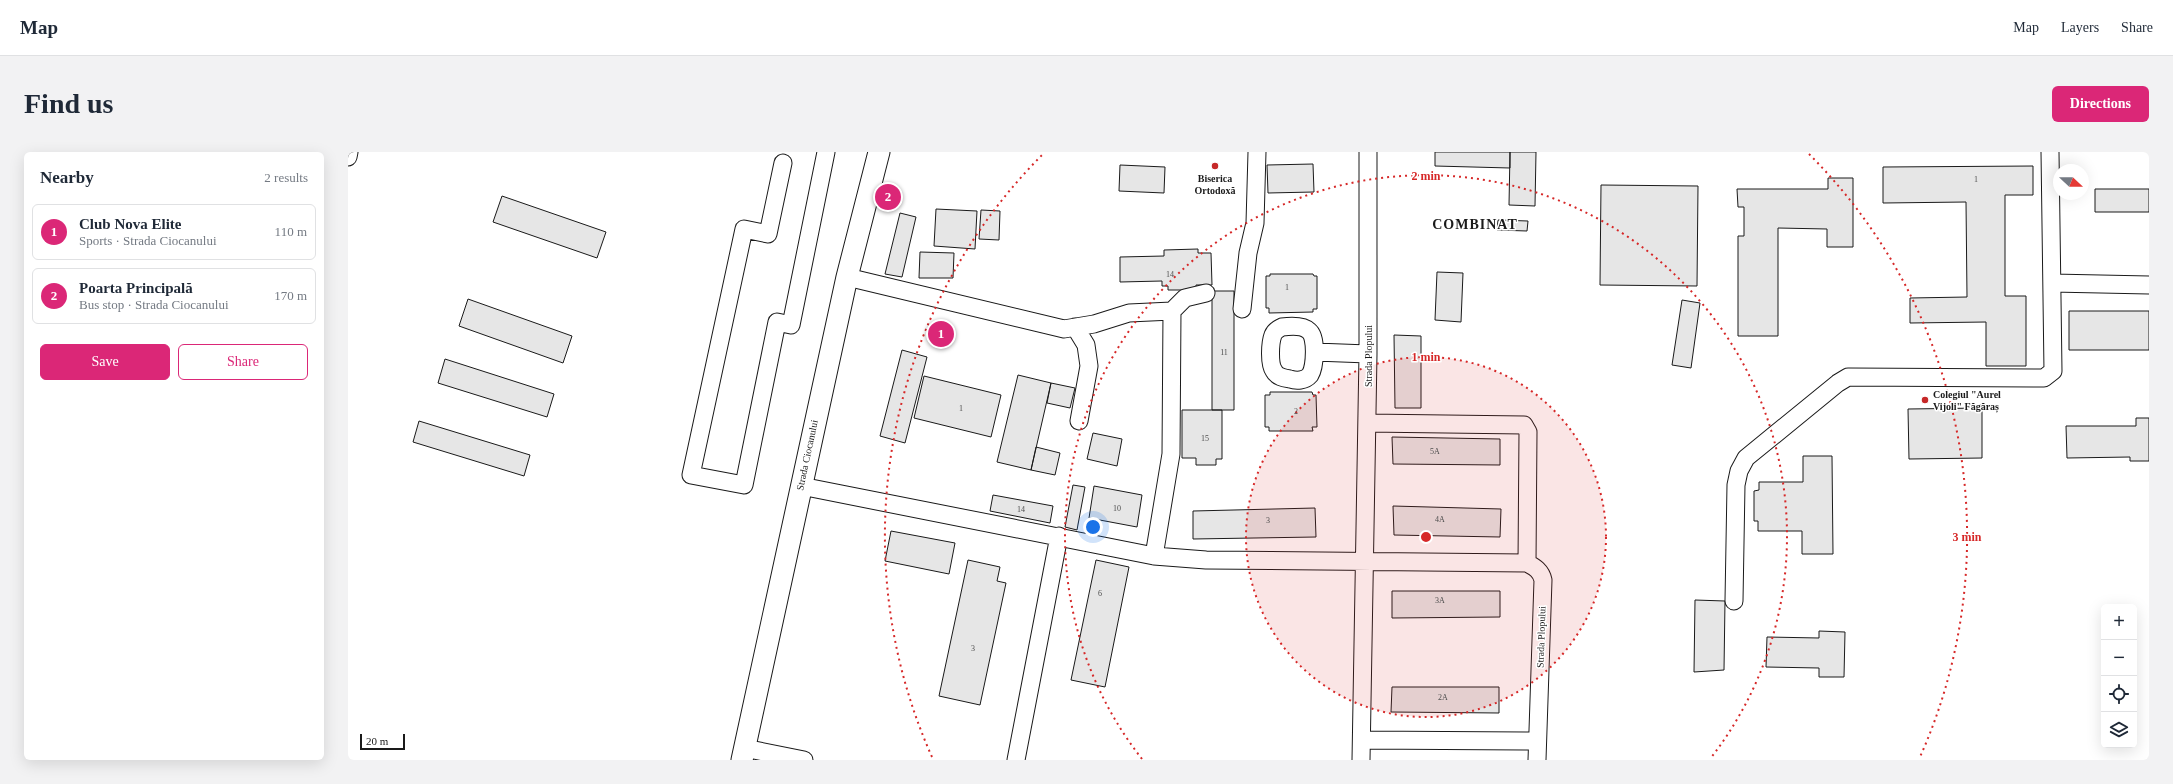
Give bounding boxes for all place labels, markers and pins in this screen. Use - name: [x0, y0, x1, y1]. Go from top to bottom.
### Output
- marker: Biserica Ortodoxă: [1210, 161, 1220, 171]
- place label: Biserica Ortodoxă: [1194, 173, 1236, 196]
- pin: 2: [875, 182, 901, 212]
- pin: 1: [928, 319, 954, 349]
- place label: Colegiul "Aurel Vijoli" Făgăraș: [1933, 389, 2001, 413]
- marker: Colegiul "Aurel Vijoli" Făgăraș: [1920, 395, 1930, 405]
- centre of rings: [1419, 530, 1433, 544]

